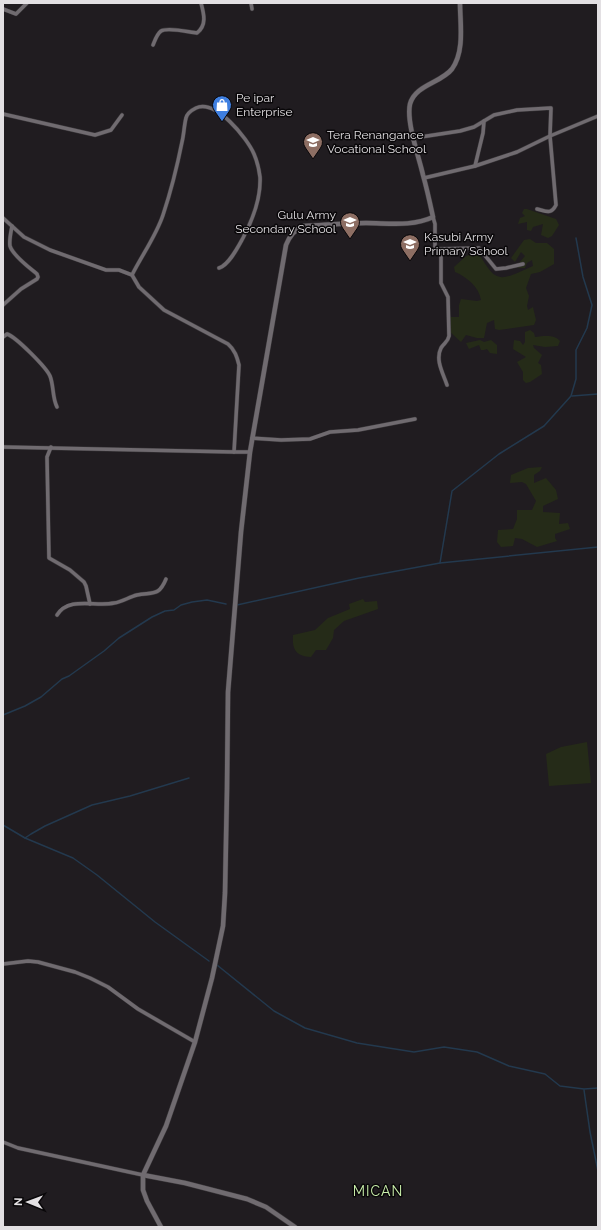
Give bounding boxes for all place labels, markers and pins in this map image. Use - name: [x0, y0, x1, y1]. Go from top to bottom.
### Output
- place label: Pe ipar Enterprise: [236, 91, 292, 119]
- shop icon: Pe ipar Enterprise: [211, 94, 233, 122]
- place label: Tera Renangance Vocational School: [327, 128, 427, 156]
- school or university icon: Tera Renangance Vocational School: [302, 131, 324, 159]
- place label: Gulu Army Secondary School: [235, 208, 337, 236]
- school or university icon: Gulu Army Secondary School: [339, 211, 361, 239]
- place label: Kasubi Army Primary School: [424, 230, 508, 258]
- school or university icon: Kasubi Army Primary School: [399, 233, 421, 261]

